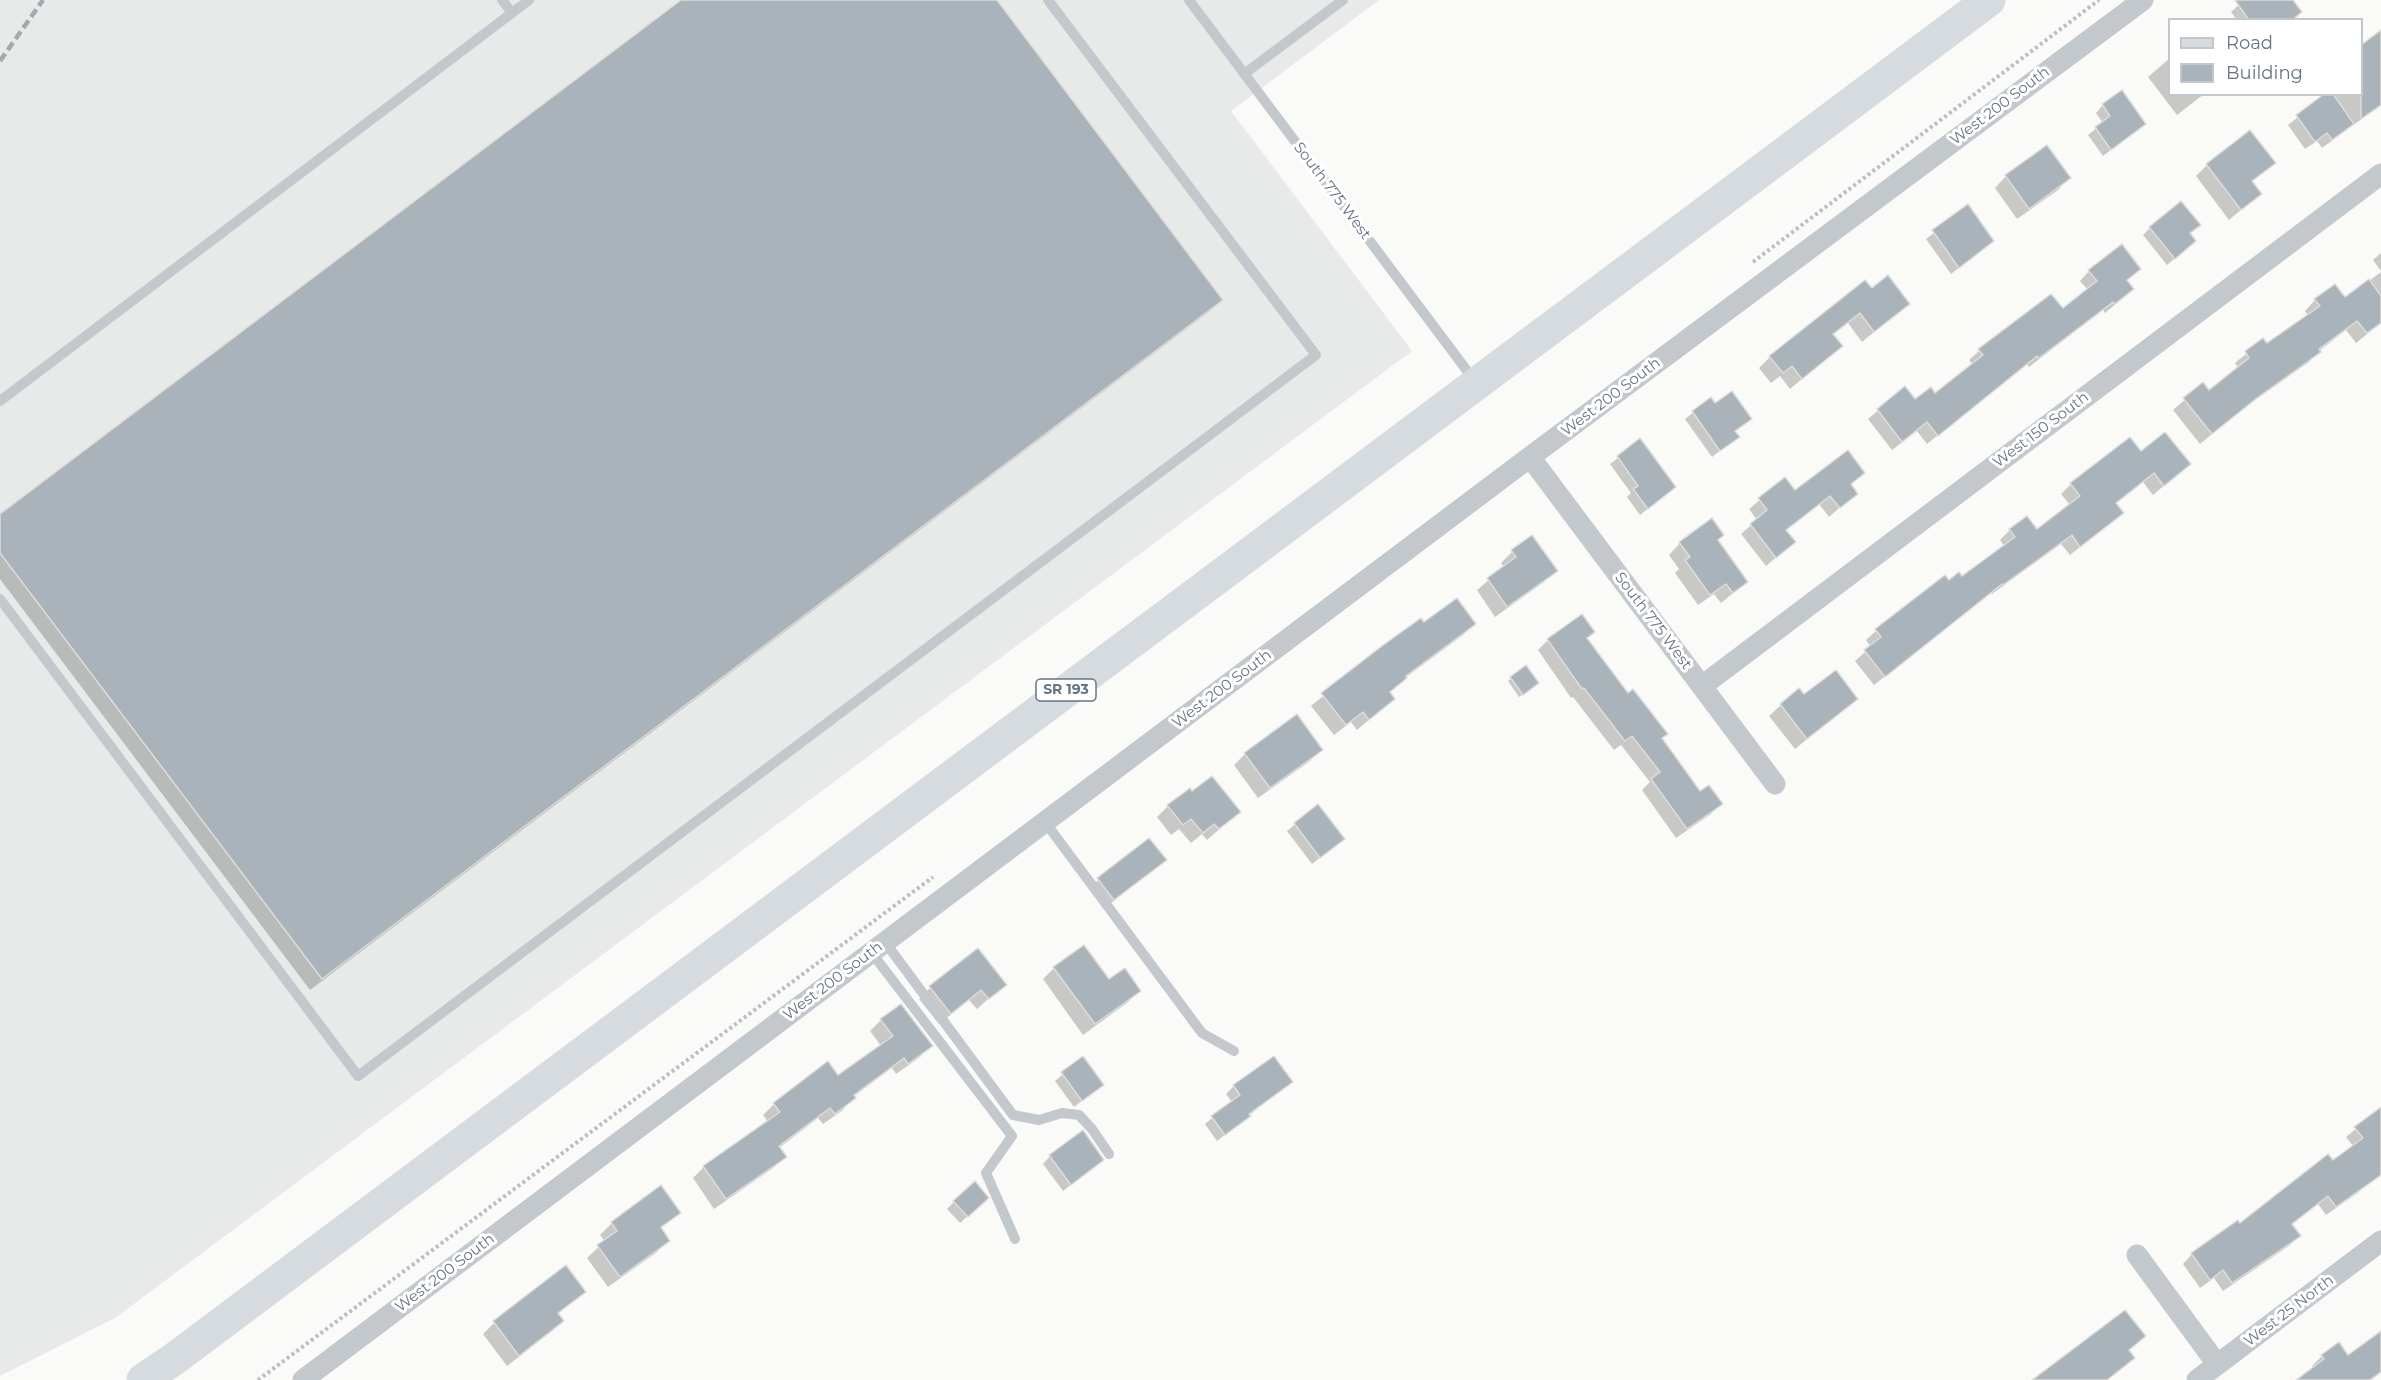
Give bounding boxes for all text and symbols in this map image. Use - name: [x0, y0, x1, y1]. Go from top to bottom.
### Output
- legend: [2168, 18, 2363, 96]
- text: Road: [2226, 32, 2273, 54]
- text: Building: [2226, 62, 2303, 84]
- street label: West 200 South: [1947, 63, 2053, 149]
- street label: South 775 West: [1290, 139, 1374, 243]
- street label: West 200 South: [1558, 354, 1664, 440]
- street label: West 150 South: [1990, 388, 2092, 472]
- street label: South 775 West: [1611, 569, 1695, 673]
- street label: West 200 South: [1169, 646, 1275, 732]
- road number: SR 193: [1036, 679, 1096, 701]
- street label: West 200 South: [780, 938, 886, 1024]
- street label: West 200 South: [392, 1230, 498, 1316]
- street label: West 25 North: [2241, 1272, 2337, 1350]

